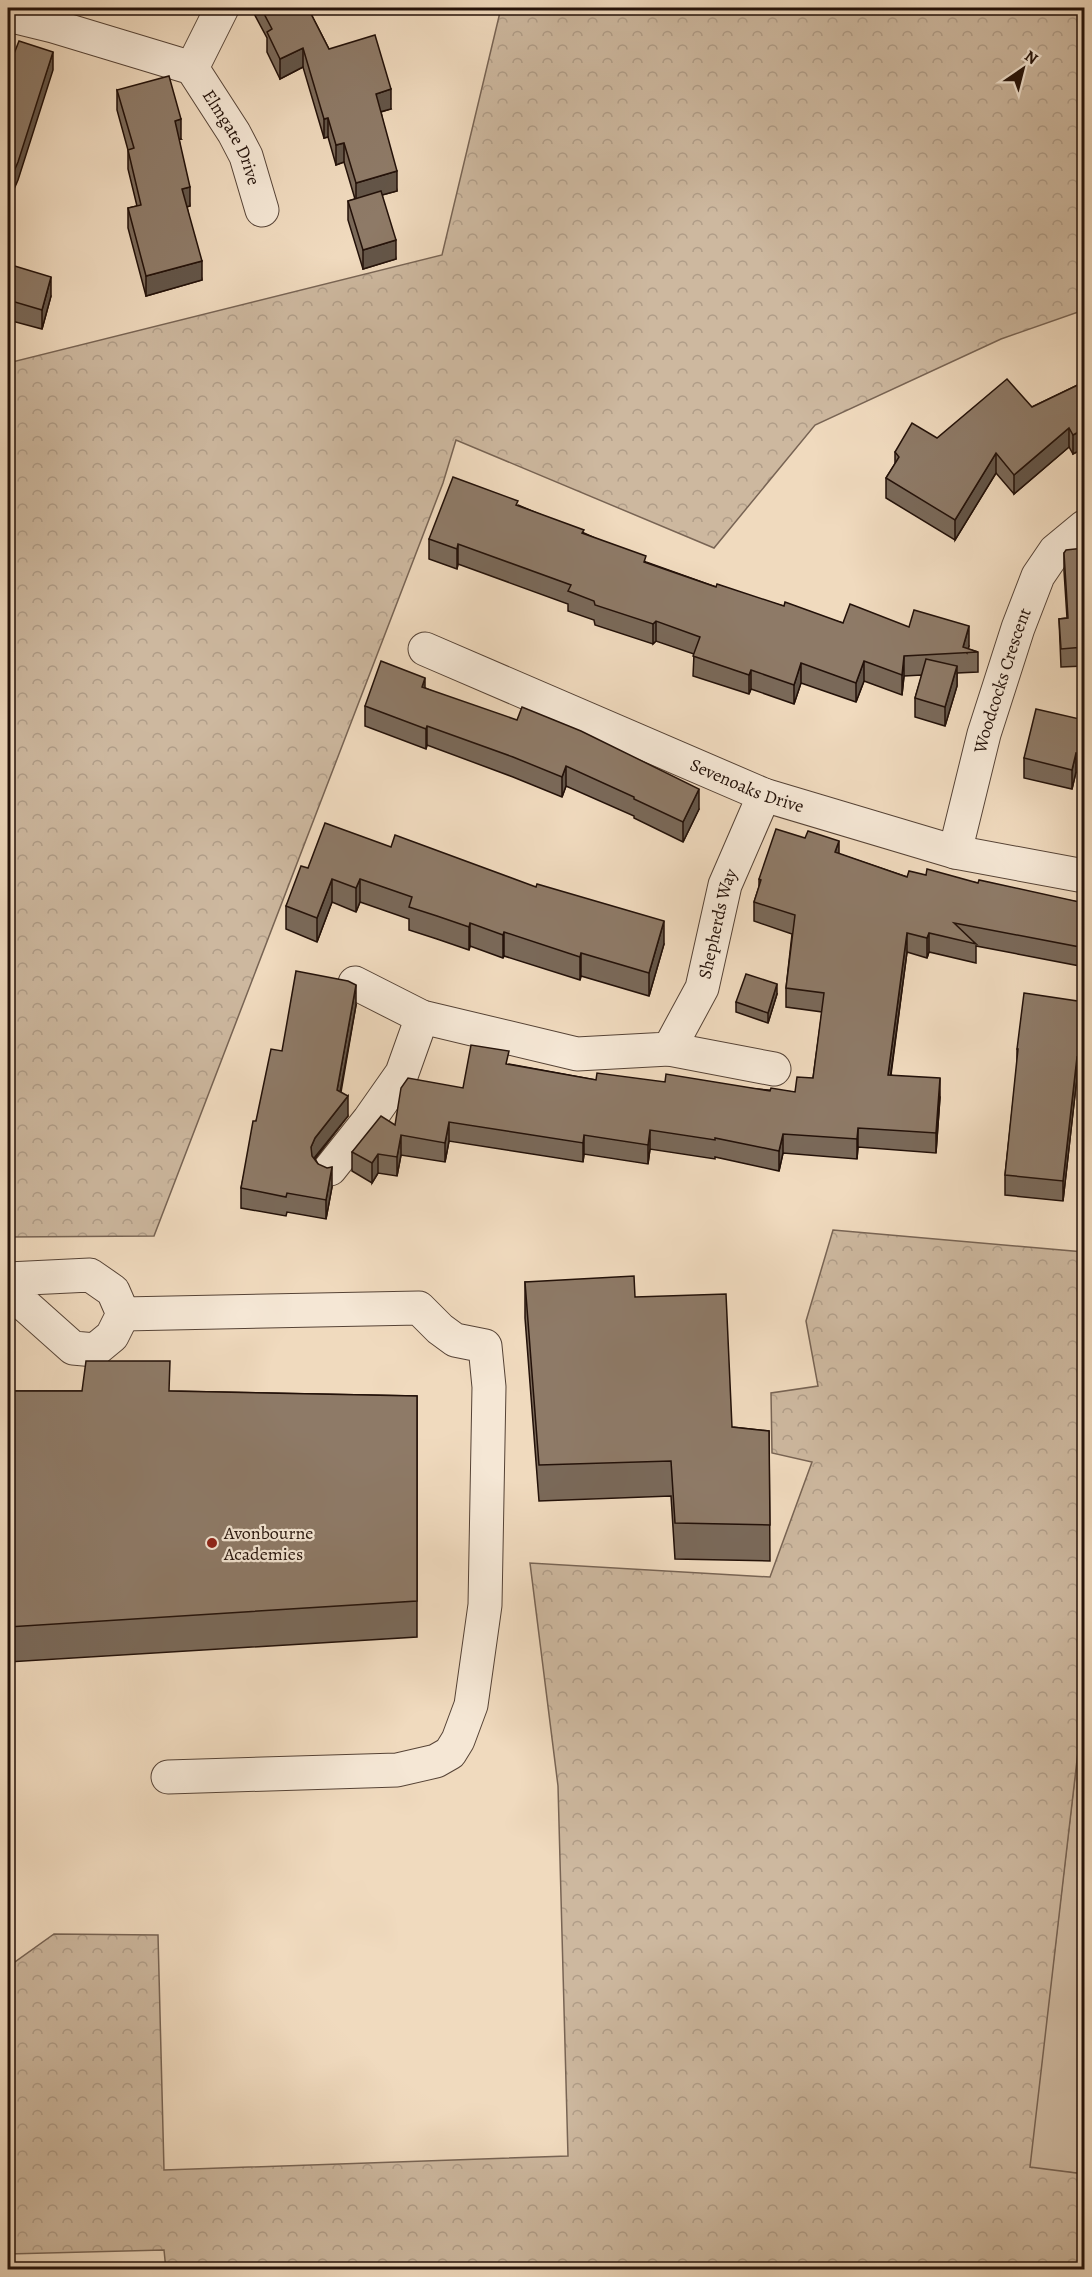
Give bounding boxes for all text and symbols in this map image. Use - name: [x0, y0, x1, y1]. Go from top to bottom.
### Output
- north arrow: [993, 39, 1053, 99]
- text: N: [1020, 45, 1042, 70]
- street label: Elmgate Drive: [197, 85, 266, 188]
- street label: Woodcocks Crescent: [968, 604, 1037, 756]
- street label: Sevenoaks Drive: [686, 753, 807, 818]
- street label: Shepherds Way: [692, 864, 743, 981]
- place label: Avonbourne Academies: [223, 1521, 313, 1566]
- marker: Avonbourne Academies: [205, 1536, 219, 1550]

